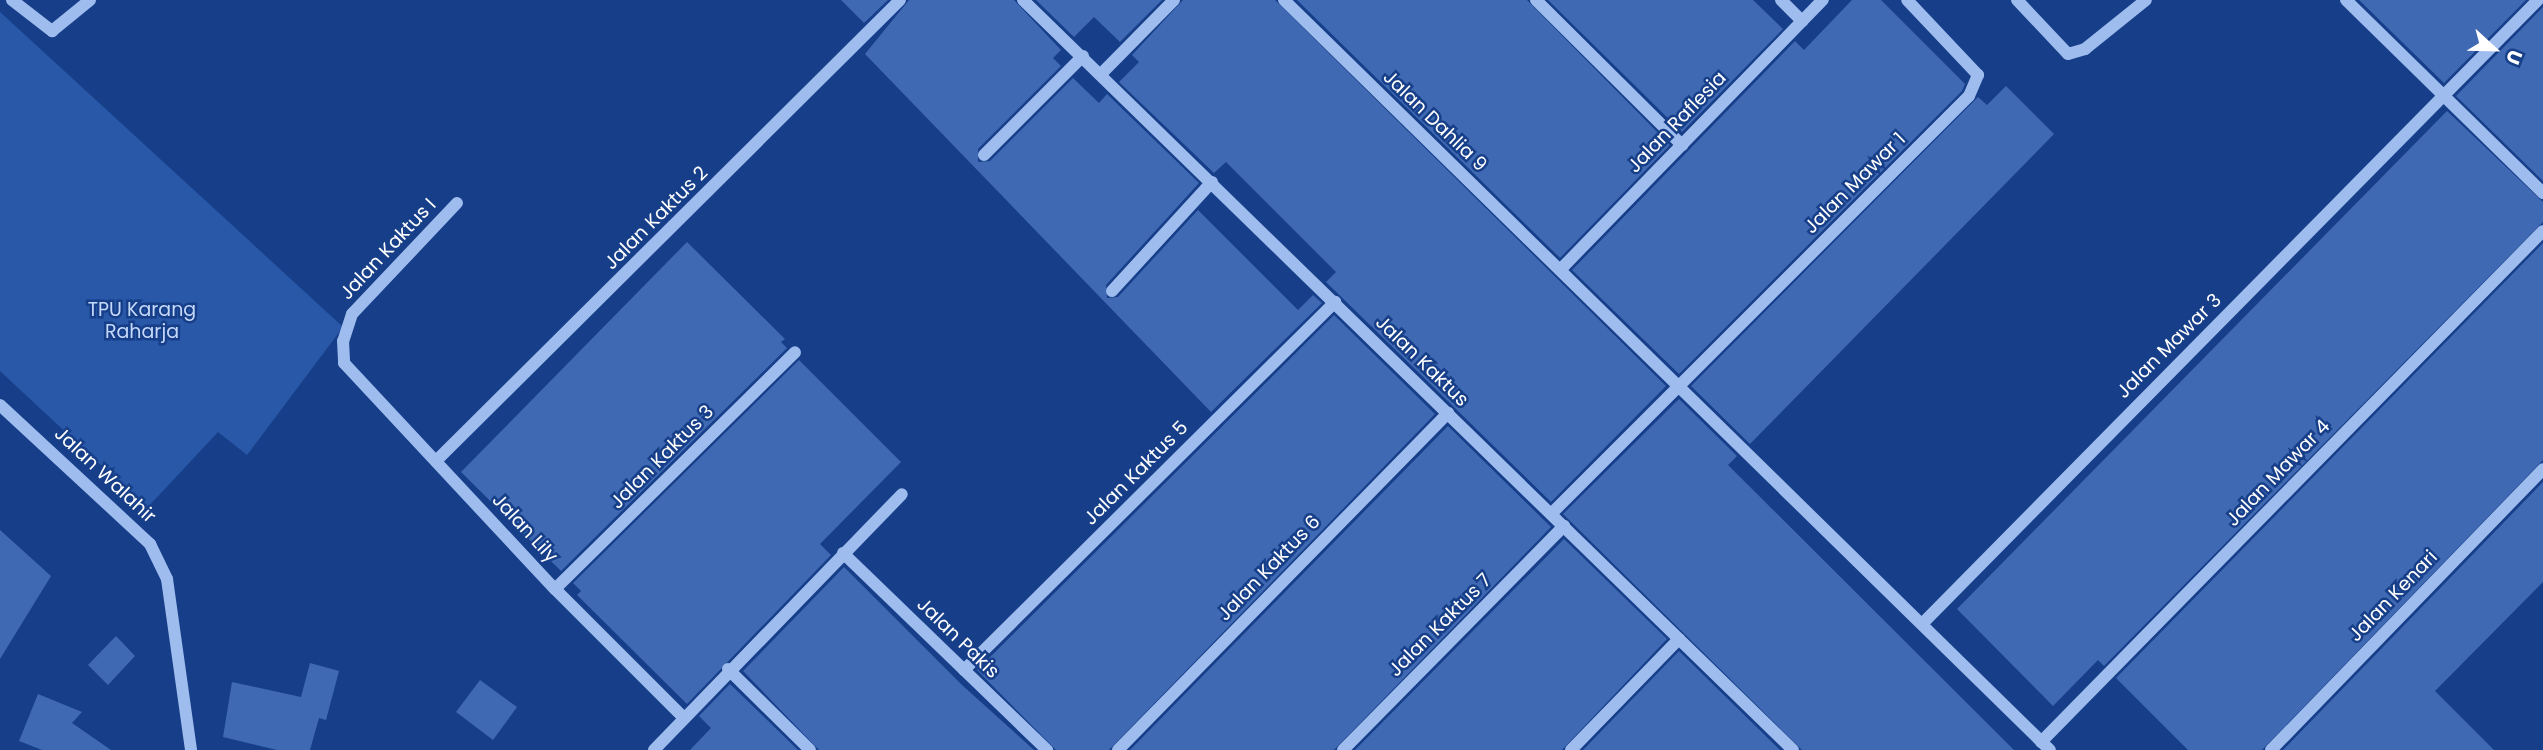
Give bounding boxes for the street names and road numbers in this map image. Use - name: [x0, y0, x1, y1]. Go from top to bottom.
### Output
- street label: Jalan Dahlia 9: [1378, 66, 1492, 176]
- street label: Jalan Raflesia: [1623, 67, 1731, 177]
- street label: Jalan Mawar 1: [1800, 128, 1910, 238]
- street label: Jalan Kaktus 2: [600, 162, 712, 274]
- street label: Jalan Kaktus I: [335, 194, 441, 304]
- street label: Jalan Mawar 3: [2112, 289, 2226, 403]
- street label: Jalan Kaktus: [1371, 311, 1473, 411]
- street label: Jalan Kaktus 3: [606, 401, 718, 513]
- street label: Jalan Mawar 4: [2221, 415, 2335, 531]
- street label: Jalan Kaktus 5: [1079, 416, 1193, 530]
- street label: Jalan Walahir: [50, 422, 160, 528]
- street label: Jalan Lily: [487, 489, 563, 567]
- street label: Jalan Kaktus 6: [1213, 511, 1325, 625]
- street label: Jalan Kenari: [2344, 546, 2442, 646]
- street label: Jalan Kaktus 7: [1384, 569, 1496, 681]
- street label: Jalan Pakis: [912, 593, 1004, 683]

